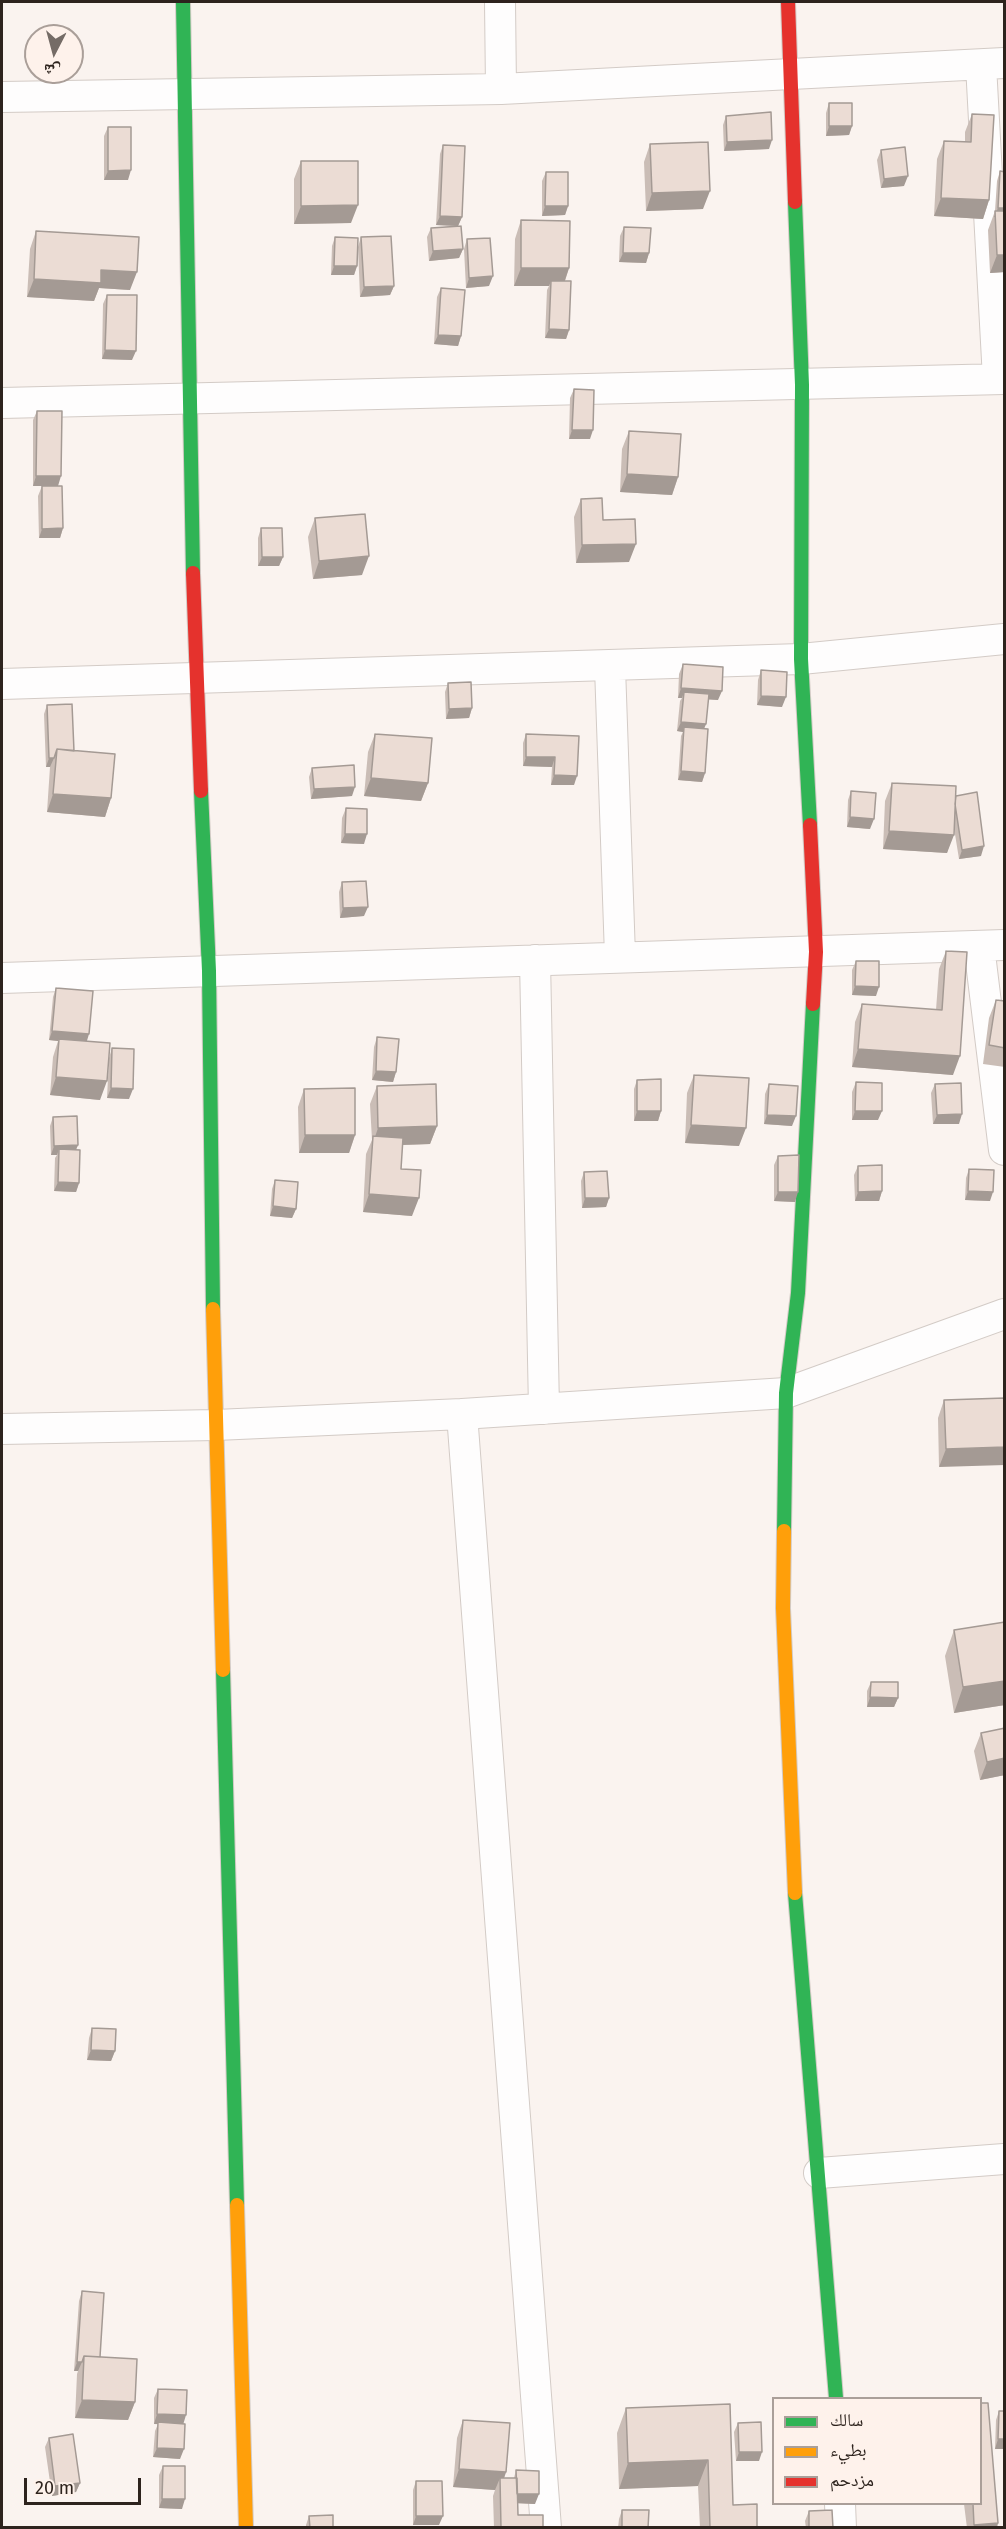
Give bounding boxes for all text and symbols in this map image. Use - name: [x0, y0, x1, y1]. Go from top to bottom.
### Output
- north arrow: [24, 24, 84, 84]
- text: ش: [43, 60, 62, 81]
- legend: [772, 2397, 982, 2505]
- text: سالك: [830, 2409, 863, 2431]
- text: بطيء: [830, 2439, 867, 2461]
- scale bar: [27, 2466, 144, 2504]
- text: مزدحم: [830, 2469, 874, 2491]
- text: 20 m: [35, 2477, 74, 2499]

